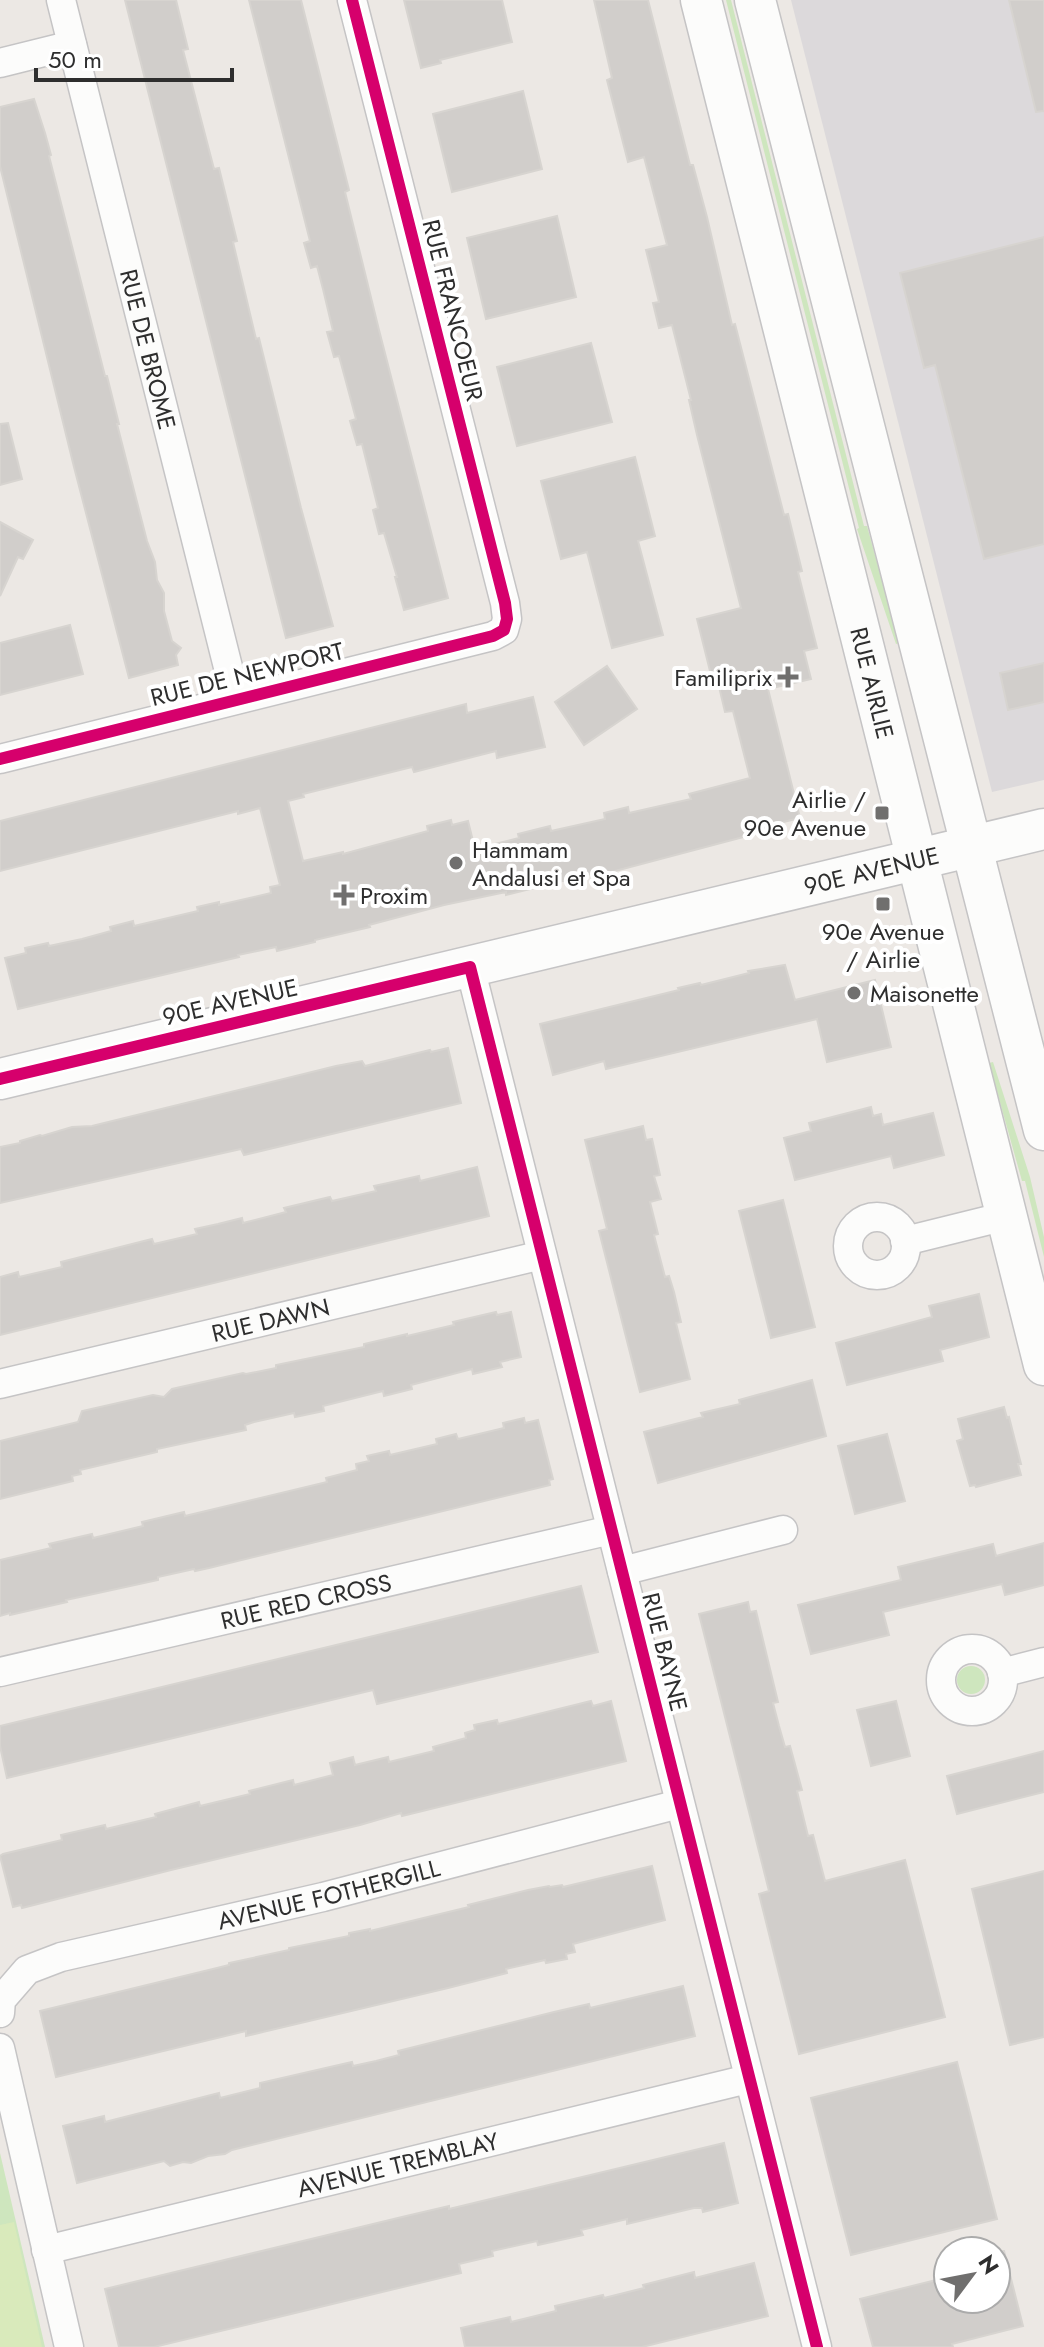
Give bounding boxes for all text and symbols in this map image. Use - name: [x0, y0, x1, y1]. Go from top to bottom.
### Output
- scale bar: [36, 32, 232, 82]
- text: 50 m: [48, 42, 102, 77]
- street label: RUE FRANCOEUR: [414, 216, 493, 405]
- street label: RUE DE BROME: [112, 265, 185, 433]
- street label: RUE AIRLIE: [842, 623, 903, 742]
- street label: RUE DE NEWPORT: [147, 633, 347, 715]
- place label: Familiprix: [674, 660, 773, 695]
- marker: Familiprix: [779, 668, 797, 686]
- place label: Airlie / 90e Avenue: [743, 782, 866, 845]
- marker: Airlie / 90e Avenue: [873, 804, 891, 822]
- place label: Hammam Andalusi et Spa: [472, 832, 631, 895]
- street label: 90E AVENUE: [800, 837, 943, 903]
- marker: Hammam Andalusi et Spa: [447, 854, 465, 872]
- place label: Proxim: [360, 878, 428, 913]
- marker: Proxim: [335, 886, 353, 904]
- marker: 90e Avenue / Airlie: [874, 895, 892, 913]
- place label: 90e Avenue / Airlie: [822, 914, 944, 977]
- street label: 90E AVENUE: [159, 969, 301, 1035]
- place label: Maisonette: [870, 976, 979, 1011]
- marker: Maisonette: [845, 984, 863, 1002]
- street label: RUE DAWN: [208, 1289, 333, 1351]
- street label: RUE RED CROSS: [217, 1564, 395, 1638]
- street label: RUE BAYNE: [633, 1589, 697, 1715]
- street label: AVENUE FOTHERGILL: [214, 1850, 444, 1938]
- street label: AVENUE TREMBLAY: [293, 2123, 503, 2206]
- north arrow: [932, 2235, 1012, 2315]
- text: N: [971, 2249, 1007, 2280]

